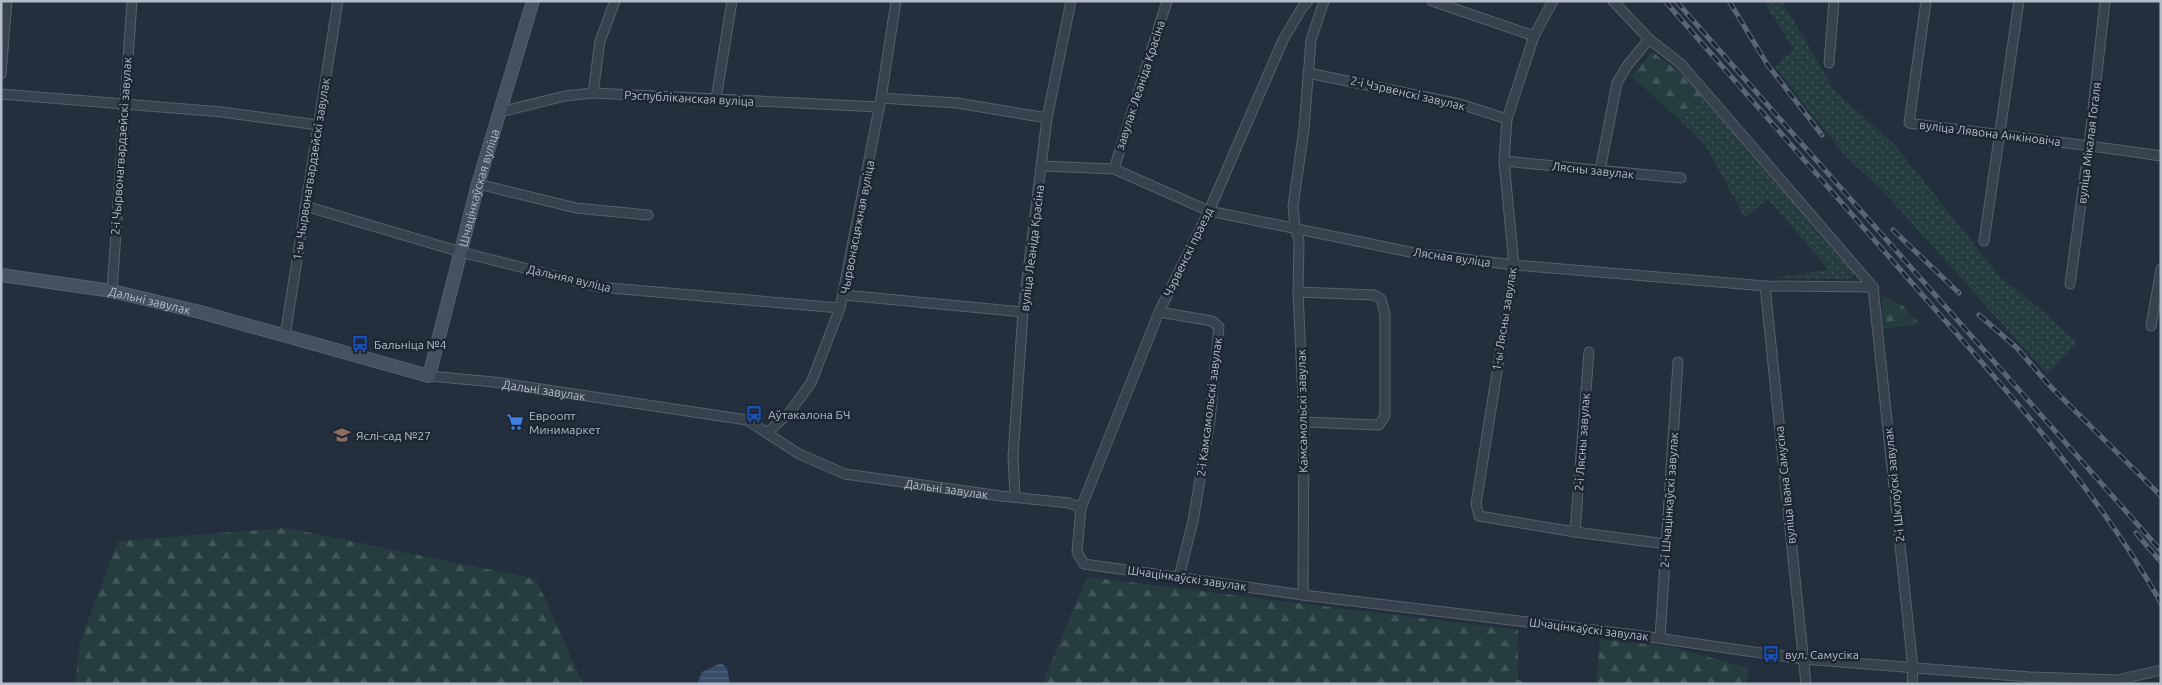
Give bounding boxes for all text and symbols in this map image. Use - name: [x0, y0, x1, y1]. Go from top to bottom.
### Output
- street label: завулак Леаніда Красіна: [1113, 19, 1167, 151]
- street label: 2-і Чырвонагвардзейскі завулак: [108, 57, 134, 235]
- street label: 2-і Чэрвенскі завулак: [1349, 73, 1467, 113]
- street label: 1-ы Чырвонагвардзейскі завулак: [290, 77, 332, 261]
- street label: вуліца Мікалая Гогаля: [2075, 81, 2103, 205]
- street label: Рэспубліканская вуліца: [624, 88, 754, 108]
- street label: вуліца Лявона Анкіновіча: [1919, 118, 2061, 148]
- street label: Шчацінкаўская вуліца: [456, 127, 501, 248]
- street label: Чырвонасцяжная вуліца: [838, 159, 876, 295]
- street label: Лясны завулак: [1551, 159, 1635, 181]
- street label: вуліца Леаніда Красіна: [1018, 184, 1046, 312]
- street label: Чэрвенскі праезд: [1161, 205, 1215, 299]
- street label: Лясная вуліца: [1412, 245, 1492, 269]
- street label: Дальняя вуліца: [526, 262, 612, 294]
- street label: 1-ы Лясны завулак: [1489, 266, 1519, 372]
- street label: Дальні завулак: [107, 284, 192, 316]
- bus stop icon: Бальніца №4: [350, 334, 370, 354]
- street label: 2-і Камсамольскі завулак: [1194, 337, 1224, 477]
- place label: Бальніца №4: [374, 338, 447, 351]
- street label: Камсамольскі завулак: [1294, 349, 1310, 473]
- street label: Дальні завулак: [502, 377, 587, 402]
- street label: 2-і Лясны завулак: [1572, 392, 1592, 492]
- bus stop icon: Аўтакалона БЧ: [744, 404, 764, 424]
- place label: Аўтакалона БЧ: [768, 408, 850, 421]
- place label: Евроопт Минимаркет: [529, 409, 601, 436]
- supermarket icon: Евроопт Минимаркет: [505, 412, 525, 432]
- school or university icon: Яслі-сад №27: [332, 425, 352, 445]
- street label: вуліца Івана Самусіка: [1772, 425, 1798, 545]
- street label: 2-і Шклоўскі завулак: [1882, 427, 1906, 543]
- place label: Яслі-сад №27: [356, 429, 431, 442]
- street label: 2-і Шчацінкаўскі завулак: [1658, 432, 1680, 568]
- street label: Дальні завулак: [904, 476, 989, 501]
- street label: Шчацінкаўскі завулак: [1127, 563, 1247, 593]
- street label: Шчацінкаўскі завулак: [1529, 615, 1649, 643]
- bus stop icon: вул. Самусіка: [1761, 644, 1781, 664]
- place label: вул. Самусіка: [1785, 648, 1859, 661]

